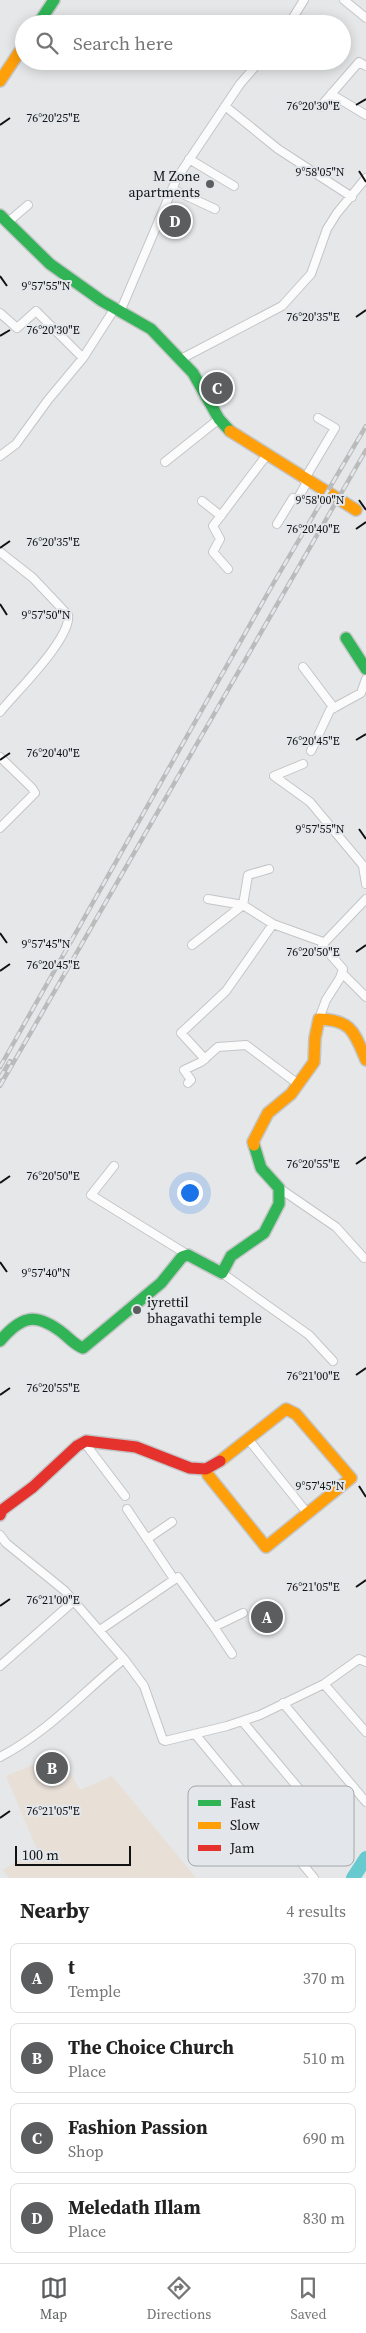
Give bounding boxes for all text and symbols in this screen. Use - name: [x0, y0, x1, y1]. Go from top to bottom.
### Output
- search box: [15, 15, 351, 70]
- icon: search: [33, 29, 61, 57]
- text: Search here: [73, 30, 173, 56]
- text: 76°20'30"E: [286, 98, 340, 114]
- text: 76°20'25"E: [26, 110, 80, 126]
- text: 9°58'05"N: [295, 164, 345, 180]
- place label: M Zone apartments: [128, 166, 200, 202]
- marker: M Zone apartments: [204, 178, 216, 190]
- pin: D: [159, 202, 191, 240]
- text: 9°57'55"N: [21, 278, 71, 294]
- text: 76°20'35"E: [286, 309, 340, 325]
- text: 76°20'30"E: [26, 322, 80, 338]
- pin: C: [201, 369, 233, 407]
- text: 9°58'00"N: [295, 492, 345, 508]
- text: 76°20'40"E: [286, 521, 340, 537]
- text: 76°20'35"E: [26, 534, 80, 550]
- text: 9°57'50"N: [21, 607, 71, 623]
- text: 76°20'45"E: [286, 733, 340, 749]
- text: 76°20'40"E: [26, 745, 80, 761]
- text: 9°57'55"N: [295, 821, 345, 837]
- text: 9°57'45"N: [21, 936, 71, 952]
- text: 76°20'50"E: [286, 944, 340, 960]
- text: 76°20'45"E: [26, 957, 80, 973]
- text: 76°20'55"E: [286, 1156, 340, 1172]
- text: 76°20'50"E: [26, 1168, 80, 1184]
- your location: [177, 1180, 203, 1206]
- text: 9°57'40"N: [21, 1265, 71, 1281]
- place label: iyrettil bhagavathi temple: [147, 1292, 262, 1328]
- marker: iyrettil bhagavathi temple: [131, 1304, 143, 1316]
- text: 76°21'00"E: [286, 1368, 340, 1384]
- text: 76°20'55"E: [26, 1380, 80, 1396]
- text: 9°57'45"N: [295, 1478, 345, 1494]
- text: 76°21'05"E: [286, 1579, 340, 1595]
- text: 76°21'00"E: [26, 1592, 80, 1608]
- pin: A: [251, 1598, 283, 1636]
- pin: B: [36, 1749, 68, 1787]
- legend: [188, 1786, 354, 1866]
- text: Fast: [230, 1793, 256, 1813]
- text: 76°21'05"E: [26, 1803, 80, 1819]
- text: Slow: [230, 1815, 260, 1835]
- text: Jam: [229, 1838, 255, 1858]
- scale bar: [15, 1843, 131, 1866]
- text: 100 m: [22, 1845, 59, 1865]
- text: Nearby: [20, 1896, 90, 1925]
- text: 4 results: [286, 1900, 346, 1922]
- text: t: [68, 1954, 75, 1980]
- text: A: [32, 1967, 42, 1989]
- text: 370 m: [303, 1967, 345, 1989]
- text: Temple: [68, 1980, 121, 2002]
- text: The Choice Church: [68, 2034, 234, 2060]
- text: B: [32, 2047, 42, 2069]
- text: 510 m: [303, 2047, 345, 2069]
- text: Place: [68, 2060, 106, 2082]
- text: Fashion Passion: [68, 2114, 208, 2140]
- text: C: [32, 2127, 42, 2149]
- text: 690 m: [303, 2127, 345, 2149]
- text: Shop: [68, 2140, 104, 2162]
- text: Meledath Illam: [68, 2194, 201, 2220]
- text: D: [31, 2207, 43, 2229]
- text: 830 m: [303, 2207, 345, 2229]
- text: Place: [68, 2220, 106, 2242]
- tab: Map: [40, 2274, 68, 2324]
- tab: Directions: [147, 2274, 211, 2324]
- tab: Saved: [291, 2274, 326, 2324]

